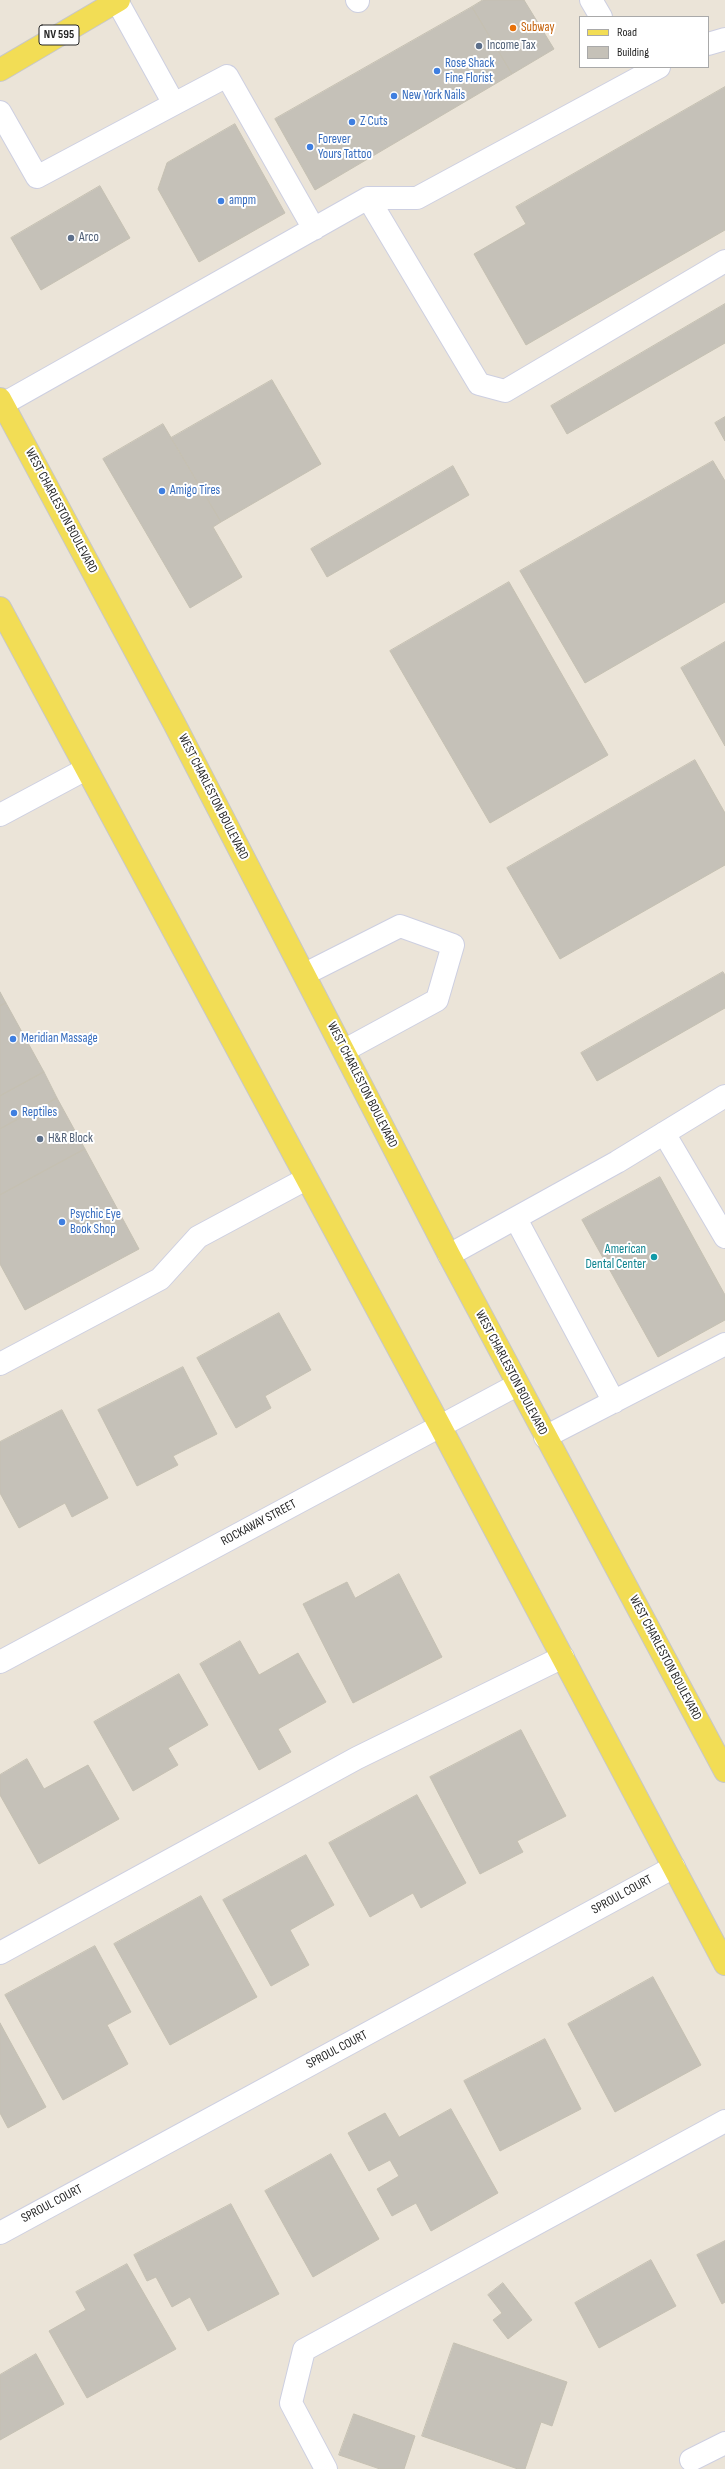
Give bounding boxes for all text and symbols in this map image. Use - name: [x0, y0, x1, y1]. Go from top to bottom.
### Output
- legend: [579, 16, 709, 68]
- place label: Subway: [521, 20, 554, 36]
- marker: Subway: [508, 23, 518, 33]
- road number: NV 595: [39, 25, 79, 45]
- text: Road: [617, 25, 637, 40]
- place label: Income Tax: [487, 38, 536, 54]
- marker: Income Tax: [474, 41, 484, 51]
- text: Building: [617, 45, 649, 60]
- place label: Rose Shack Fine Florist: [445, 56, 495, 87]
- marker: Rose Shack Fine Florist: [432, 66, 442, 76]
- place label: New York Nails: [402, 88, 465, 104]
- marker: New York Nails: [389, 91, 399, 101]
- place label: Z Cuts: [360, 114, 388, 130]
- marker: Z Cuts: [347, 117, 357, 127]
- place label: Forever Yours Tattoo: [318, 132, 372, 163]
- marker: Forever Yours Tattoo: [305, 142, 315, 152]
- place label: ampm: [229, 193, 256, 209]
- marker: ampm: [216, 196, 226, 206]
- place label: Arco: [79, 230, 99, 246]
- marker: Arco: [66, 233, 76, 243]
- street label: WEST CHARLESTON BOULEVARD: [21, 446, 101, 576]
- place label: Amigo Tires: [170, 483, 220, 499]
- marker: Amigo Tires: [157, 486, 167, 496]
- street label: WEST CHARLESTON BOULEVARD: [174, 731, 252, 863]
- street label: WEST CHARLESTON BOULEVARD: [323, 1019, 401, 1151]
- place label: Meridian Massage: [21, 1031, 98, 1047]
- marker: Meridian Massage: [8, 1034, 18, 1044]
- place label: Reptiles: [22, 1105, 57, 1121]
- marker: Reptiles: [9, 1108, 19, 1118]
- place label: H&R Block: [48, 1131, 93, 1147]
- marker: H&R Block: [35, 1134, 45, 1144]
- place label: Psychic Eye Book Shop: [70, 1207, 121, 1238]
- marker: Psychic Eye Book Shop: [57, 1217, 67, 1227]
- place label: American Dental Center: [585, 1242, 646, 1273]
- marker: American Dental Center: [649, 1252, 659, 1262]
- street label: WEST CHARLESTON BOULEVARD: [471, 1308, 551, 1438]
- street label: ROCKAWAY STREET: [219, 1497, 299, 1549]
- street label: WEST CHARLESTON BOULEVARD: [625, 1593, 705, 1723]
- street label: SPROUL COURT: [589, 1872, 655, 1918]
- street label: SPROUL COURT: [304, 2027, 370, 2073]
- street label: SPROUL COURT: [19, 2181, 85, 2227]

